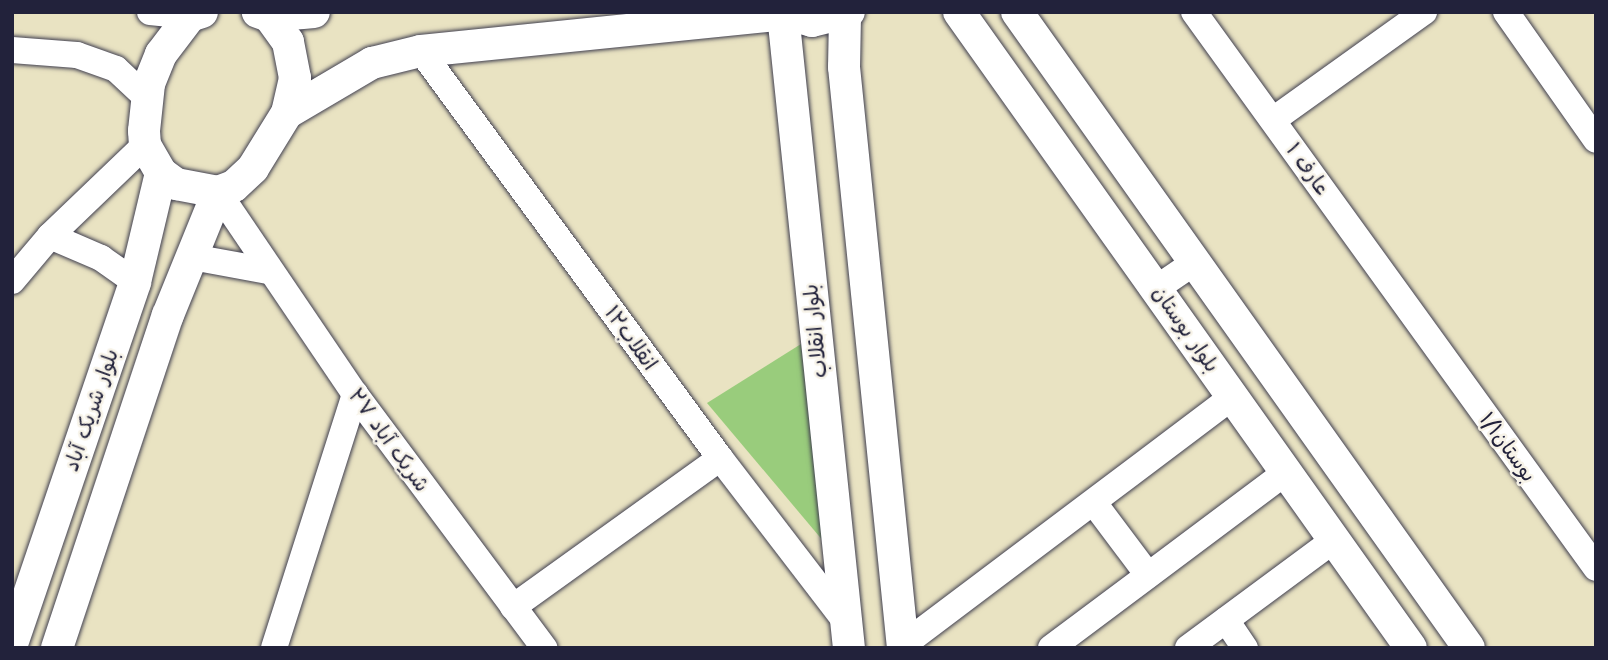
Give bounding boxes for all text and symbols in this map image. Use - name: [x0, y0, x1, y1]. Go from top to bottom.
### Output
- street label: عارف ۱: [1281, 138, 1335, 200]
- street label: بلوار بوستان: [1147, 281, 1225, 377]
- street label: بلوار انقلاب: [798, 283, 832, 379]
- street label: انقلاب۱۲: [599, 301, 663, 375]
- street label: بلوار شریک آباد: [58, 345, 124, 475]
- street label: شریک آباد ۲۷: [343, 383, 435, 497]
- street label: بوستان۱/۱: [1474, 407, 1542, 487]

